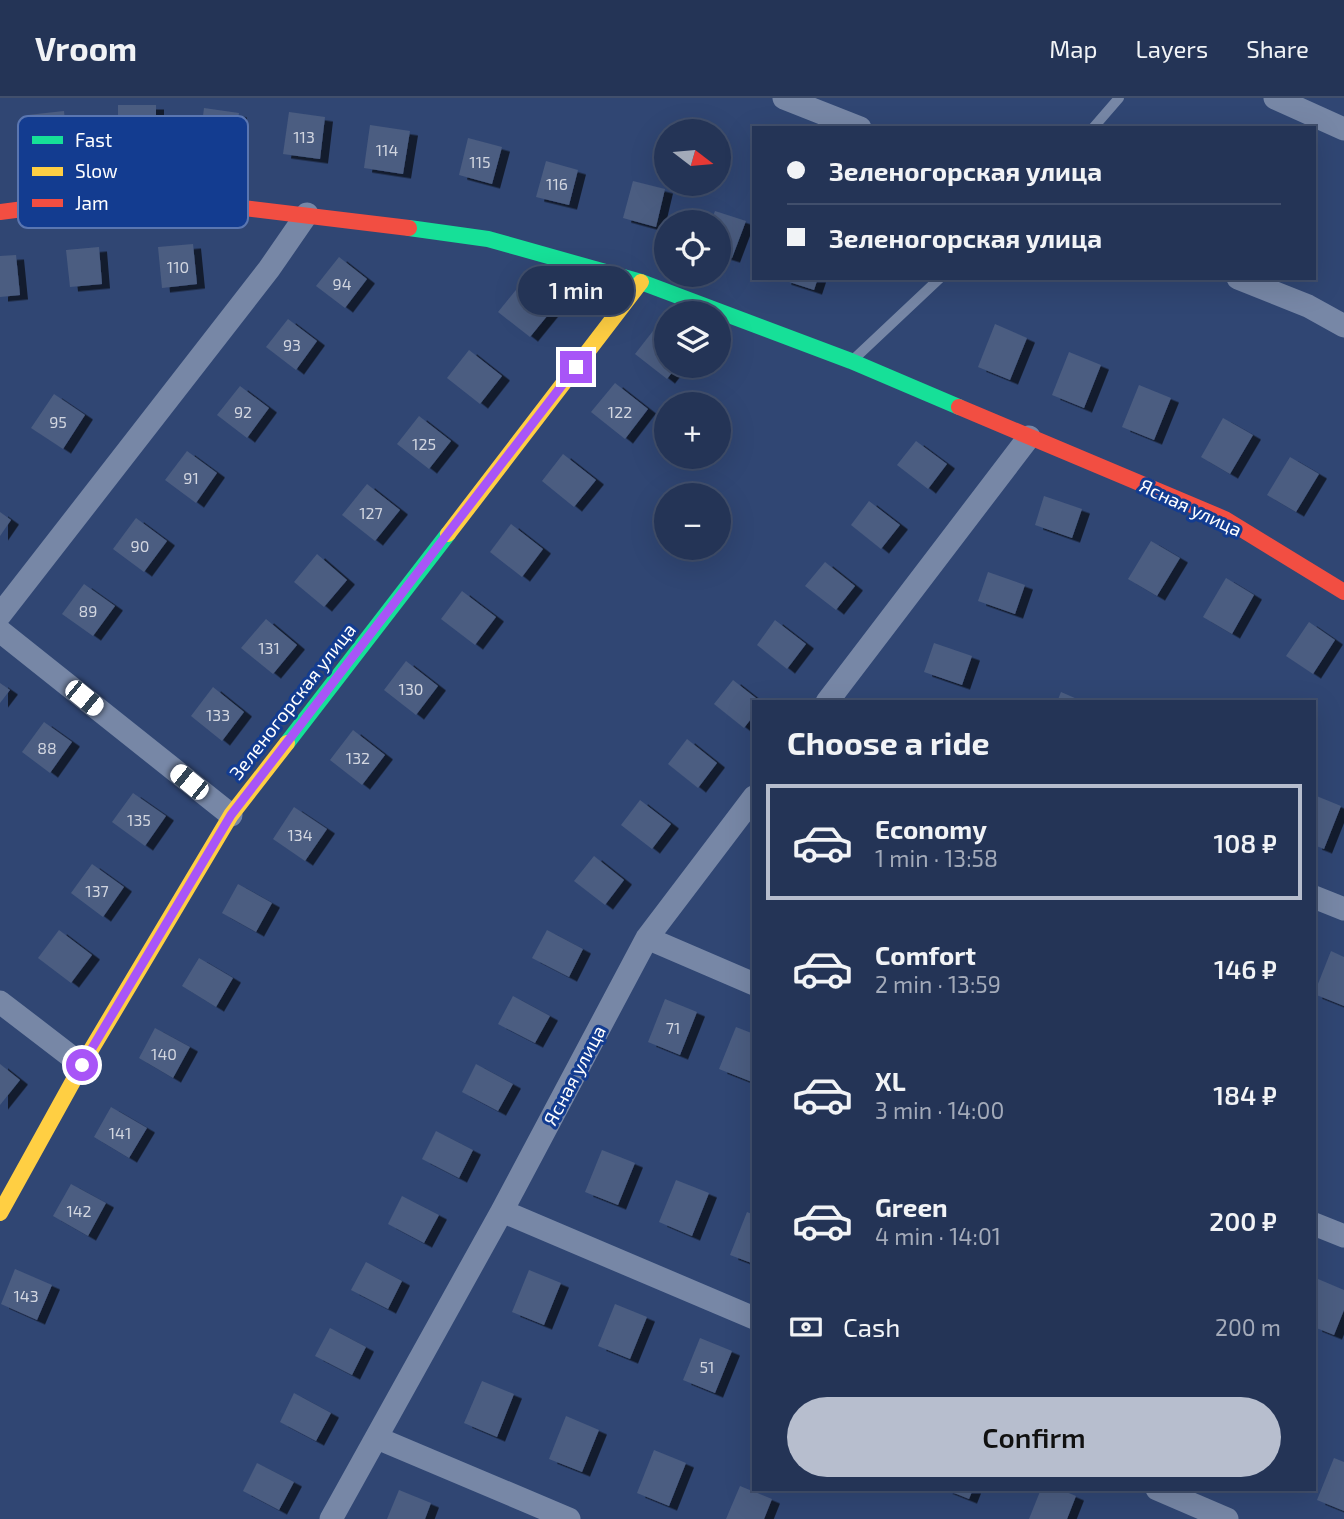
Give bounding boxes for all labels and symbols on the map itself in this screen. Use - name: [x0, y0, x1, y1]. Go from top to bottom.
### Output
- legend: [18, 116, 248, 228]
- north arrow: [654, 119, 732, 196]
- house number: 113: [293, 127, 315, 146]
- text: Fast: [75, 128, 112, 151]
- house number: 114: [376, 140, 398, 159]
- house number: 115: [469, 152, 491, 171]
- text: Slow: [75, 159, 118, 182]
- house number: 116: [546, 174, 568, 193]
- text: Jam: [75, 191, 109, 214]
- house number: 110: [167, 257, 189, 276]
- callout: 1 min: [518, 266, 634, 314]
- house number: 94: [333, 274, 352, 293]
- house number: 93: [283, 335, 301, 354]
- route end: [560, 351, 592, 383]
- house number: 92: [234, 402, 252, 421]
- house number: 122: [608, 402, 632, 421]
- house number: 95: [49, 412, 67, 431]
- house number: 125: [412, 434, 436, 453]
- house number: 91: [183, 468, 199, 487]
- street label: Ясная улица: [1136, 473, 1246, 542]
- house number: 127: [359, 503, 383, 522]
- house number: 90: [131, 536, 149, 555]
- house number: 89: [79, 601, 97, 620]
- street label: Зеленогорская улица: [224, 618, 361, 784]
- house number: 131: [258, 638, 280, 657]
- car: [62, 677, 107, 719]
- house number: 130: [399, 679, 423, 698]
- house number: 133: [206, 705, 230, 724]
- house number: 88: [37, 738, 57, 757]
- house number: 132: [346, 748, 370, 767]
- car: [167, 761, 212, 803]
- house number: 135: [127, 810, 151, 829]
- house number: 134: [287, 825, 313, 844]
- house number: 137: [85, 881, 109, 900]
- house number: 71: [666, 1018, 680, 1037]
- street label: Ясная улица: [538, 1021, 611, 1130]
- house number: 140: [151, 1044, 177, 1063]
- route start: [66, 1049, 98, 1081]
- house number: 141: [109, 1123, 131, 1142]
- house number: 142: [66, 1201, 92, 1220]
- house number: 143: [13, 1286, 39, 1305]
- house number: 51: [700, 1357, 714, 1376]

